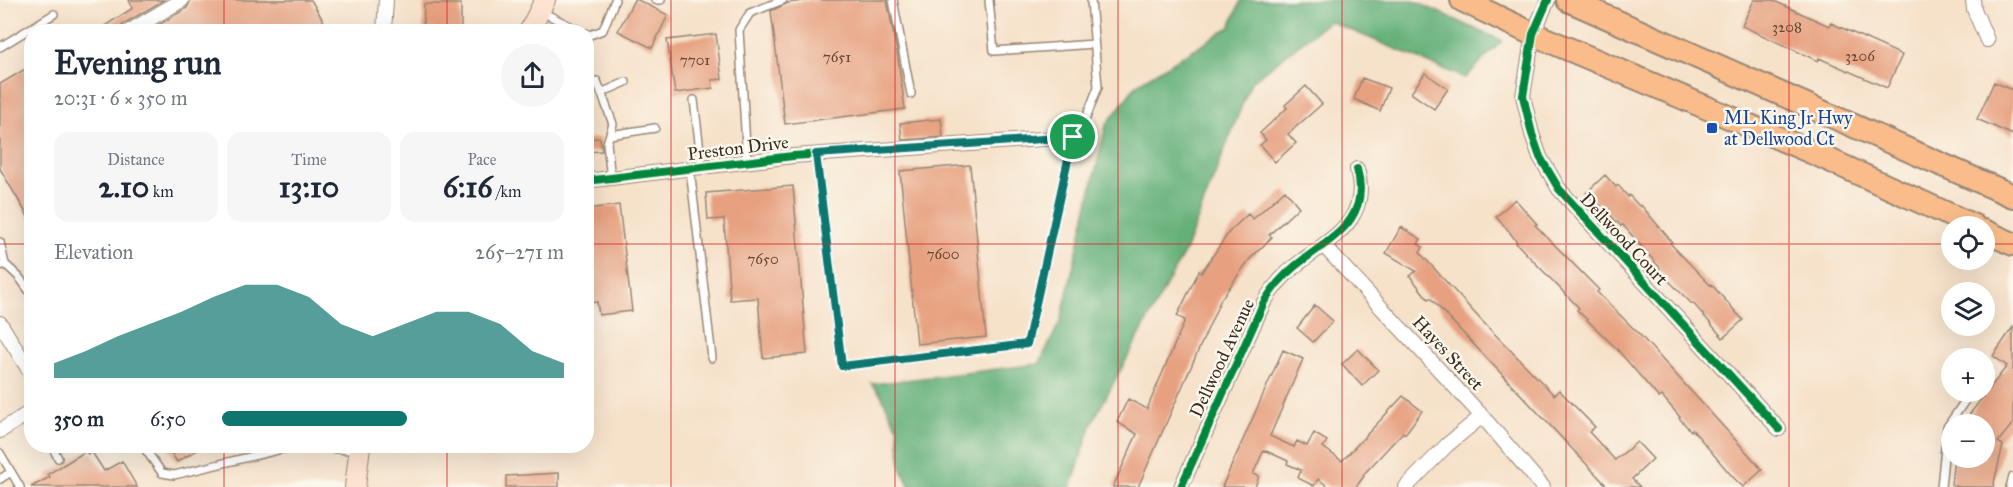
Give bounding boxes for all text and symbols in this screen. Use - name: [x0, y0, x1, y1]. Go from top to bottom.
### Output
- house number: 3208: [1772, 18, 1802, 36]
- text: Evening run: [54, 43, 221, 83]
- button: share: [501, 44, 564, 107]
- house number: 3206: [1845, 47, 1876, 65]
- house number: 7651: [823, 48, 851, 66]
- house number: 7701: [680, 51, 710, 69]
- text: 20:31 · 6 × 350 m: [54, 86, 187, 110]
- place label: ML King Jr Hwy at Dellwood Ct: [1724, 107, 1853, 150]
- pin: [1047, 111, 1098, 162]
- icon: arrive: [1056, 120, 1089, 153]
- marker: ML King Jr Hwy at Dellwood Ct: [1705, 121, 1719, 135]
- street label: Preston Drive: [686, 131, 790, 165]
- text: Distance: [107, 150, 165, 169]
- text: Time: [291, 150, 327, 169]
- text: Pace: [467, 150, 497, 169]
- text: 2.10: [98, 169, 149, 205]
- text: 13:10: [279, 169, 339, 205]
- text: 6:16: [443, 169, 493, 205]
- text: km: [149, 182, 174, 201]
- text: /km: [493, 182, 521, 201]
- street label: Dellwood Court: [1576, 188, 1673, 290]
- map controls: [1941, 216, 1995, 468]
- button: locate: [1941, 216, 1995, 270]
- text: Elevation: [54, 240, 133, 264]
- text: 265–271 m: [475, 240, 564, 264]
- house number: 7600: [926, 245, 960, 263]
- house number: 7650: [747, 250, 779, 268]
- button: layers: [1941, 282, 1995, 336]
- street label: Dellwood Avenue: [1185, 295, 1259, 421]
- street label: Hayes Street: [1408, 311, 1488, 395]
- button: +: [1941, 348, 1995, 402]
- text: 350 m: [54, 407, 104, 431]
- text: 6:50: [150, 407, 186, 431]
- button: −: [1941, 414, 1995, 468]

